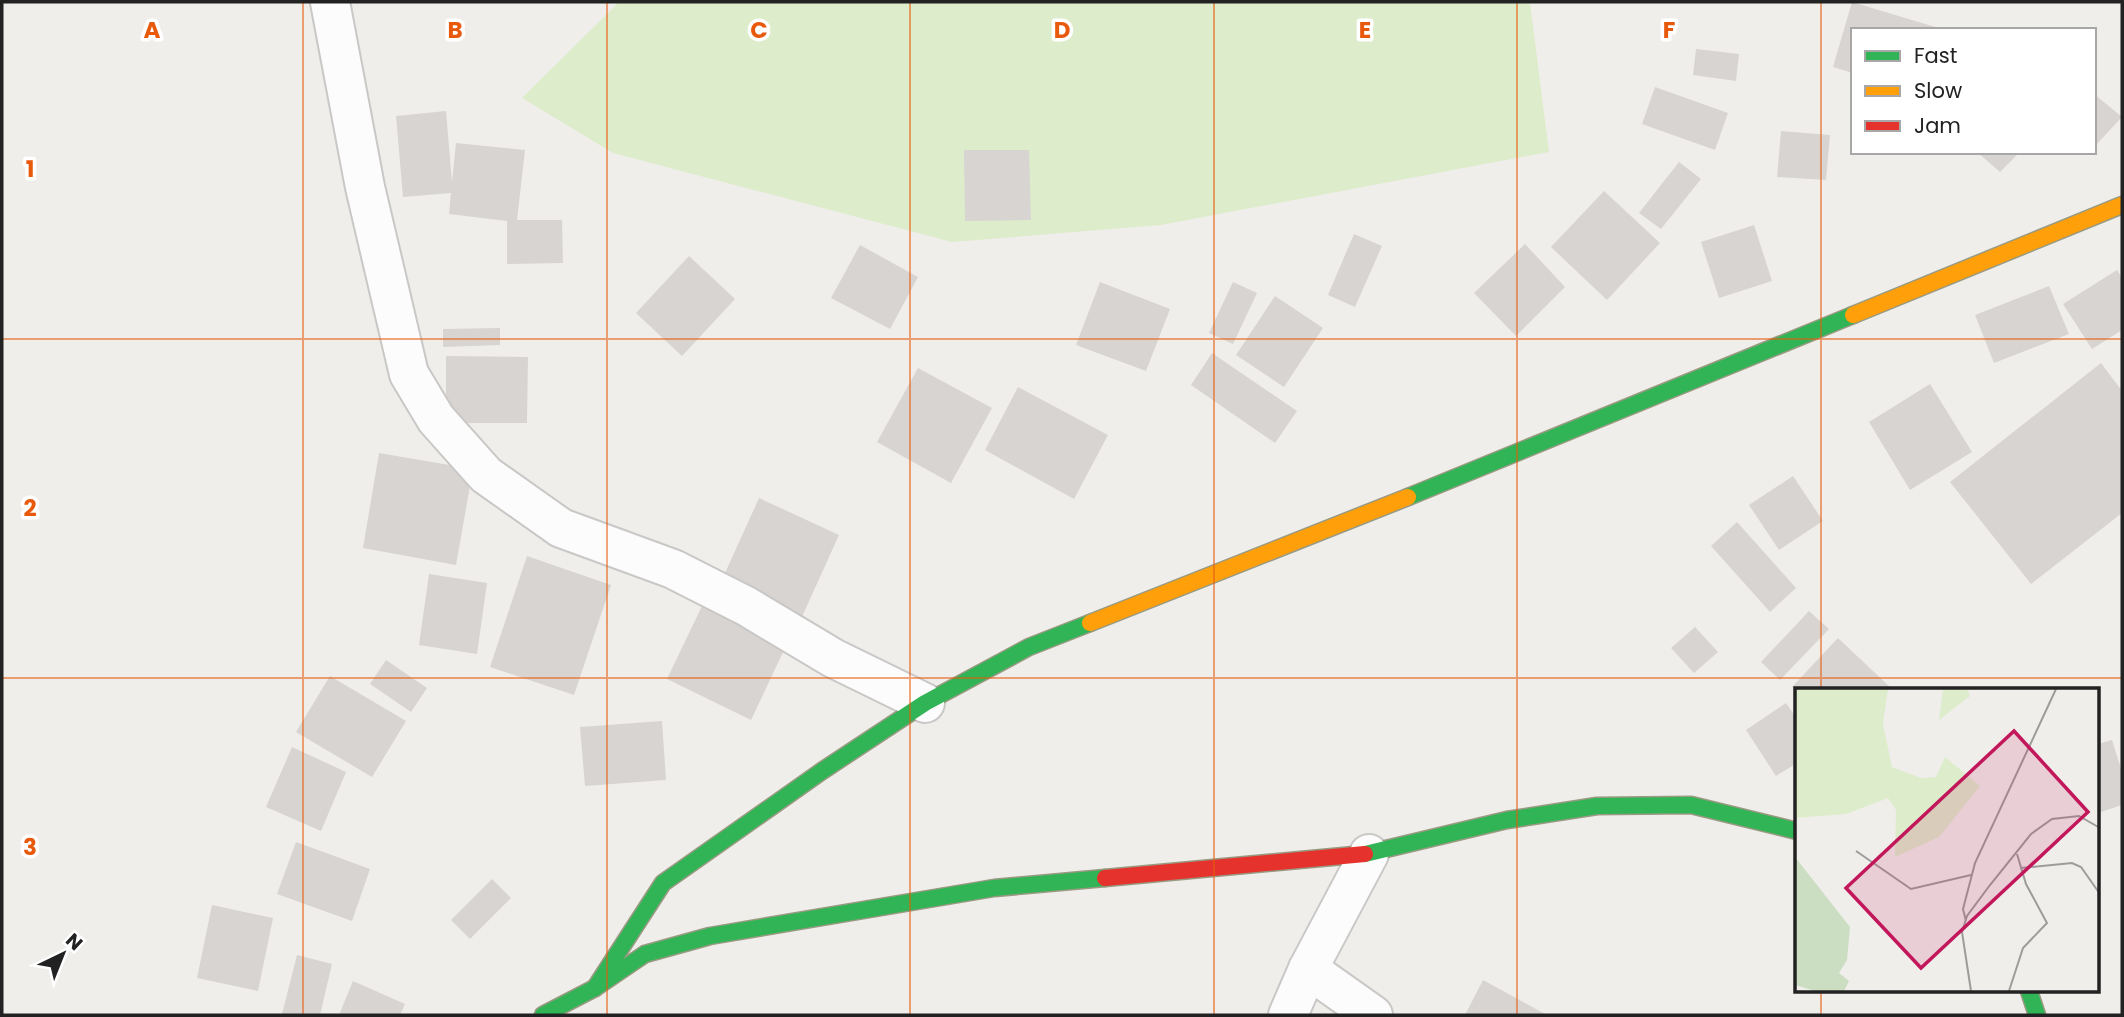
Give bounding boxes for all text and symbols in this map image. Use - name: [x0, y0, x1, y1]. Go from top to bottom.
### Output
- text: A: [144, 14, 161, 46]
- text: B: [447, 14, 463, 46]
- text: C: [750, 14, 768, 46]
- text: D: [1054, 14, 1070, 46]
- text: E: [1359, 14, 1371, 46]
- text: F: [1663, 14, 1675, 46]
- legend: [1851, 28, 2096, 154]
- text: Fast: [1914, 41, 1957, 70]
- text: Slow: [1914, 76, 1962, 105]
- text: Jam: [1914, 111, 1961, 140]
- text: 1: [26, 153, 34, 185]
- text: 2: [23, 492, 37, 524]
- inset map: [1795, 688, 2100, 992]
- text: 3: [23, 831, 37, 863]
- north arrow: [28, 919, 98, 989]
- text: N: [60, 927, 89, 957]

